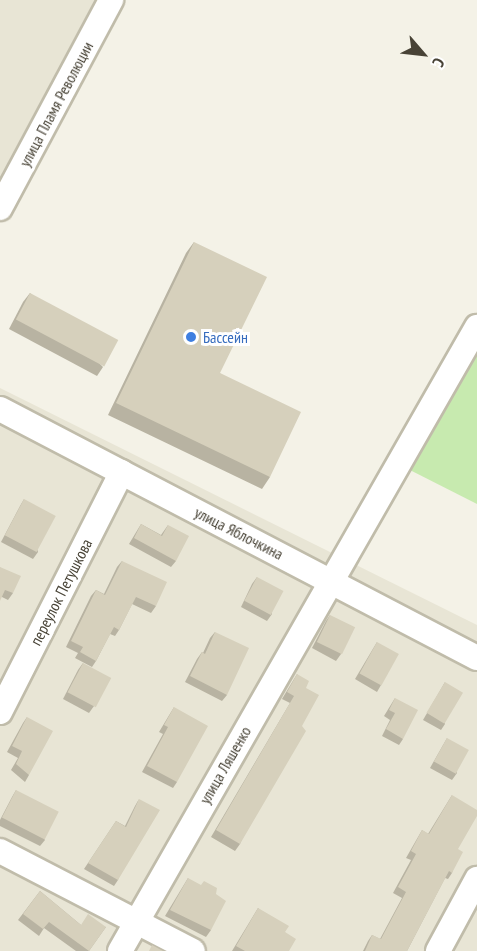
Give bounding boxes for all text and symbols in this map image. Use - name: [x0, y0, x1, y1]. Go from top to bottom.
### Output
- north arrow: [393, 24, 453, 84]
- street label: улица Пламя Революции: [15, 38, 97, 170]
- text: С: [428, 55, 449, 70]
- place label: Бассейн: [203, 327, 248, 347]
- marker: Бассейн: [184, 330, 198, 344]
- street label: улица Яблочкина: [192, 502, 286, 564]
- street label: переулок Петушкова: [26, 535, 96, 649]
- street label: улица Ляшенко: [195, 723, 255, 807]

